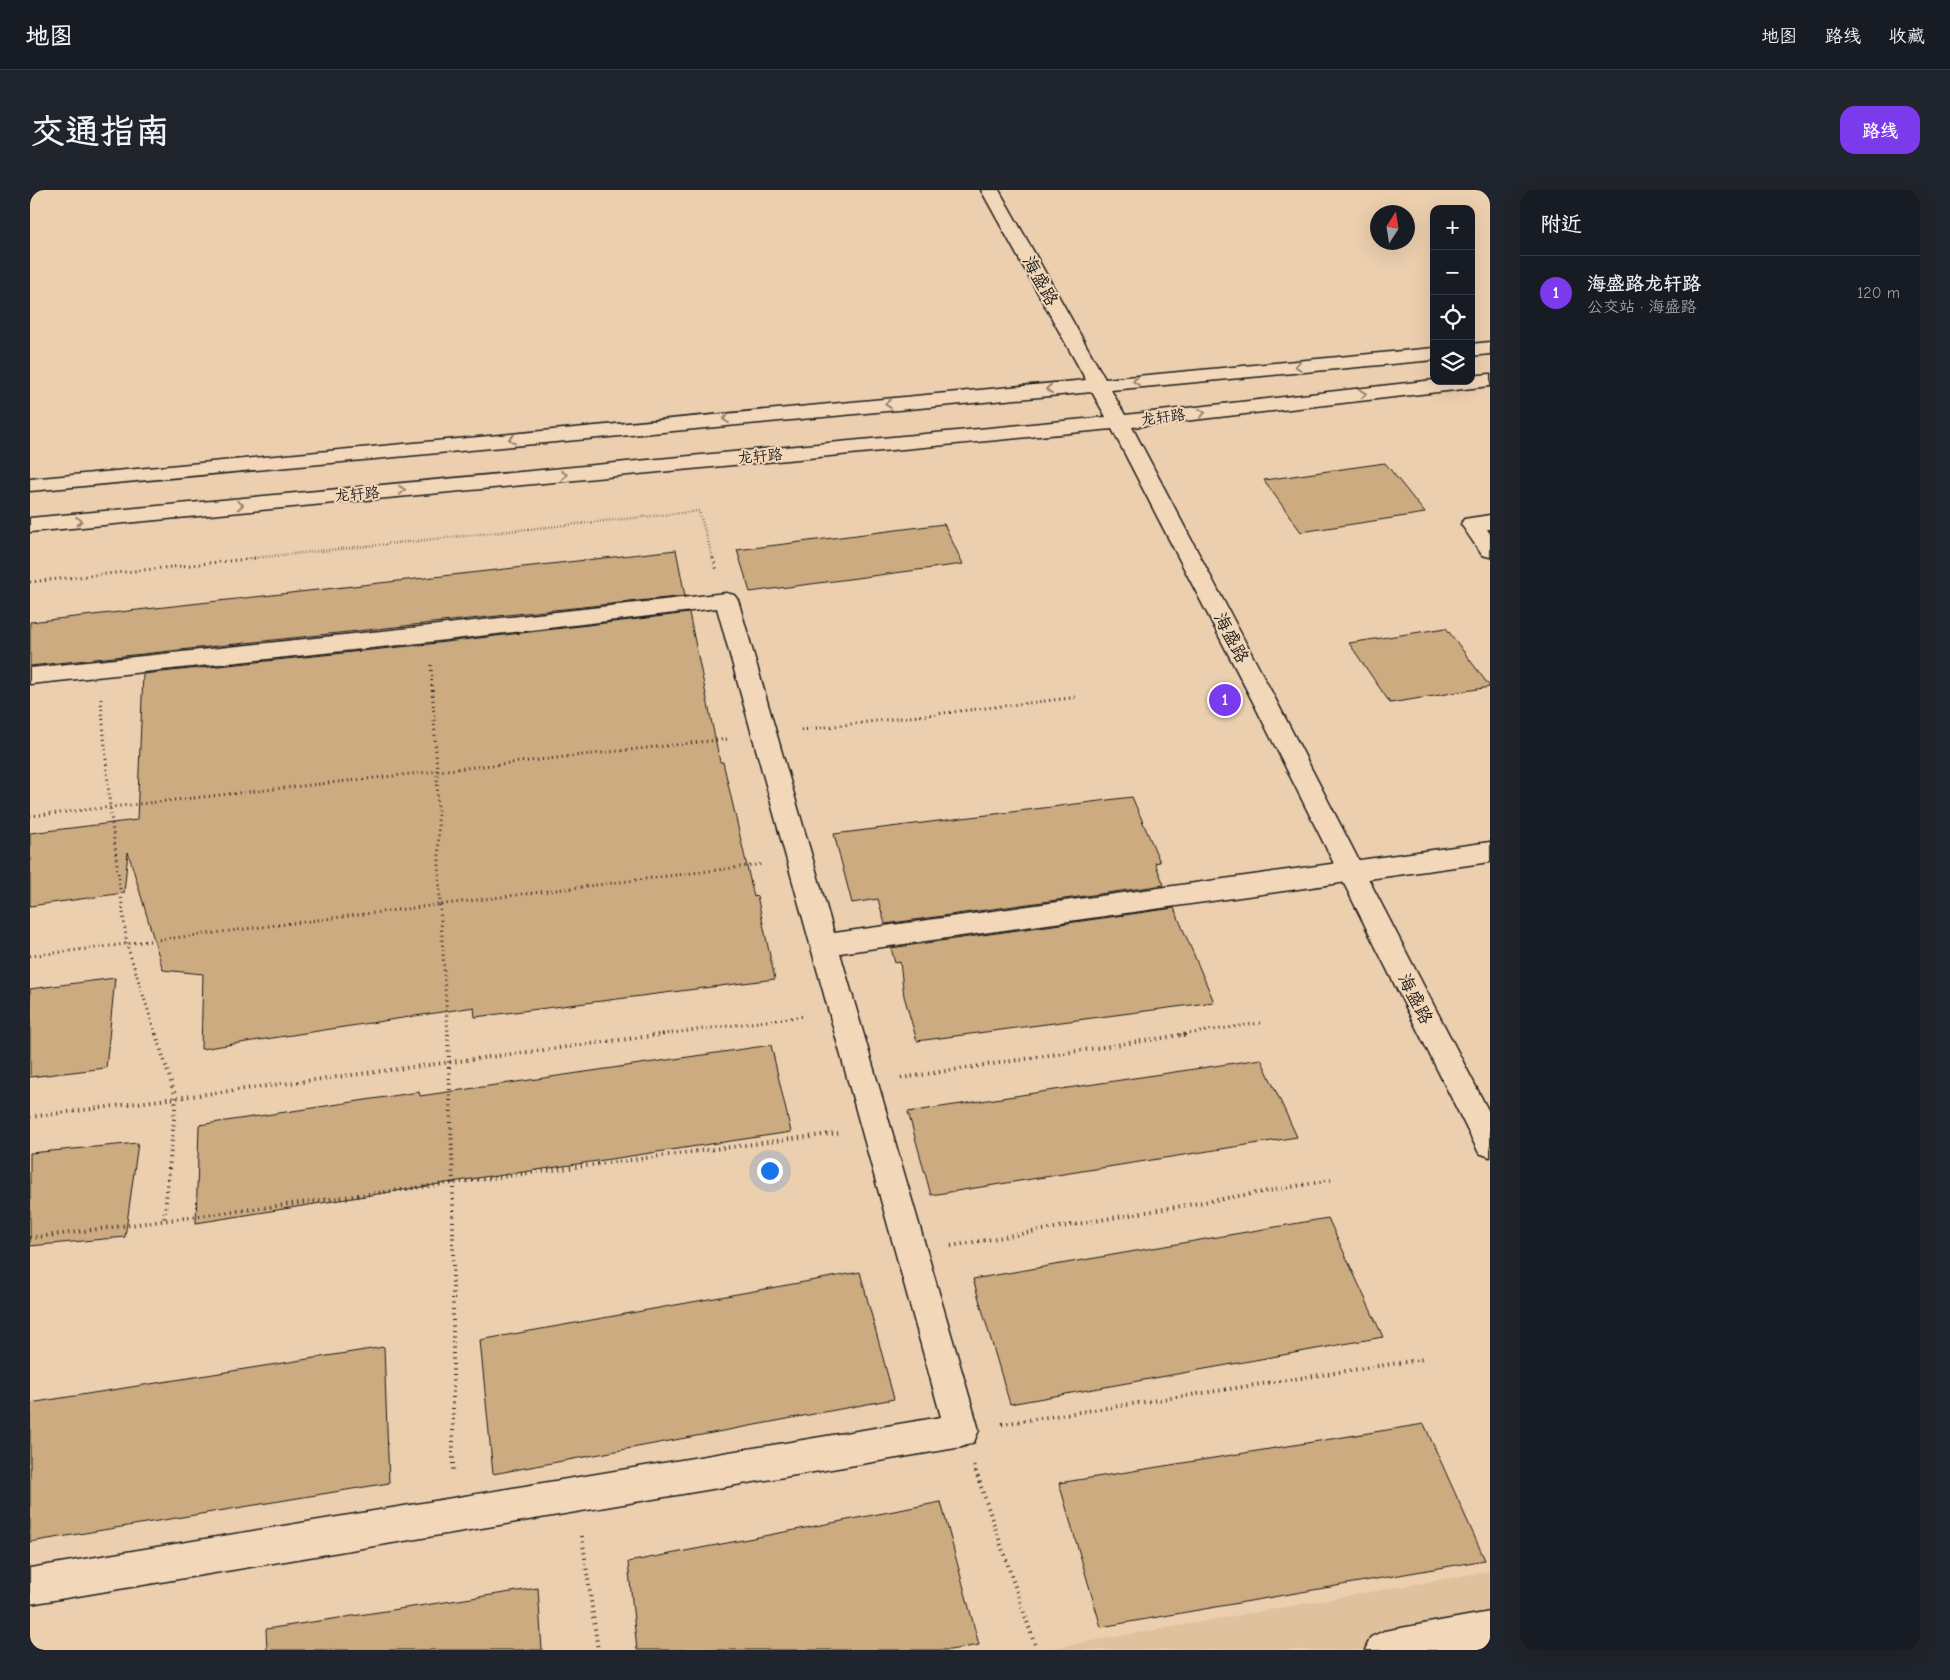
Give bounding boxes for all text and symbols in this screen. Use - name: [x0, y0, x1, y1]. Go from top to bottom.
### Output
- text: 地图: [25, 22, 73, 50]
- text: 地图: [1761, 26, 1797, 47]
- text: 路线: [1825, 26, 1861, 47]
- text: 收藏: [1889, 26, 1925, 47]
- button: 路线: [1840, 106, 1920, 154]
- text: 交通指南: [30, 111, 170, 152]
- north arrow: [1370, 205, 1415, 250]
- map controls: [1430, 205, 1475, 385]
- button: +: [1430, 205, 1475, 250]
- text: 附近: [1540, 212, 1582, 236]
- button: −: [1430, 250, 1475, 295]
- street label: 海盛路: [1018, 252, 1062, 310]
- text: 海盛路龙轩路: [1587, 273, 1701, 295]
- text: 1: [1553, 284, 1559, 302]
- text: 120 m: [1857, 284, 1900, 302]
- button: locate: [1430, 295, 1475, 340]
- text: 公交站 · 海盛路: [1587, 298, 1697, 316]
- button: layers: [1430, 340, 1475, 385]
- one-way arrow: [1294, 360, 1302, 371]
- one-way arrow: [1132, 375, 1140, 386]
- one-way arrow: [1045, 383, 1053, 394]
- one-way arrow: [1360, 389, 1368, 400]
- one-way arrow: [883, 398, 891, 409]
- street label: 龙轩路: [1140, 405, 1186, 429]
- one-way arrow: [1198, 408, 1206, 419]
- one-way arrow: [721, 413, 729, 424]
- one-way arrow: [507, 434, 515, 445]
- street label: 龙轩路: [737, 445, 783, 467]
- one-way arrow: [560, 469, 568, 480]
- street label: 龙轩路: [334, 483, 380, 505]
- one-way arrow: [398, 485, 406, 496]
- one-way arrow: [237, 500, 245, 511]
- one-way arrow: [75, 515, 83, 526]
- street label: 海盛路: [1209, 609, 1253, 667]
- pin: 1: [1209, 681, 1241, 719]
- street label: 海盛路: [1393, 970, 1437, 1028]
- your location: [757, 1158, 783, 1184]

